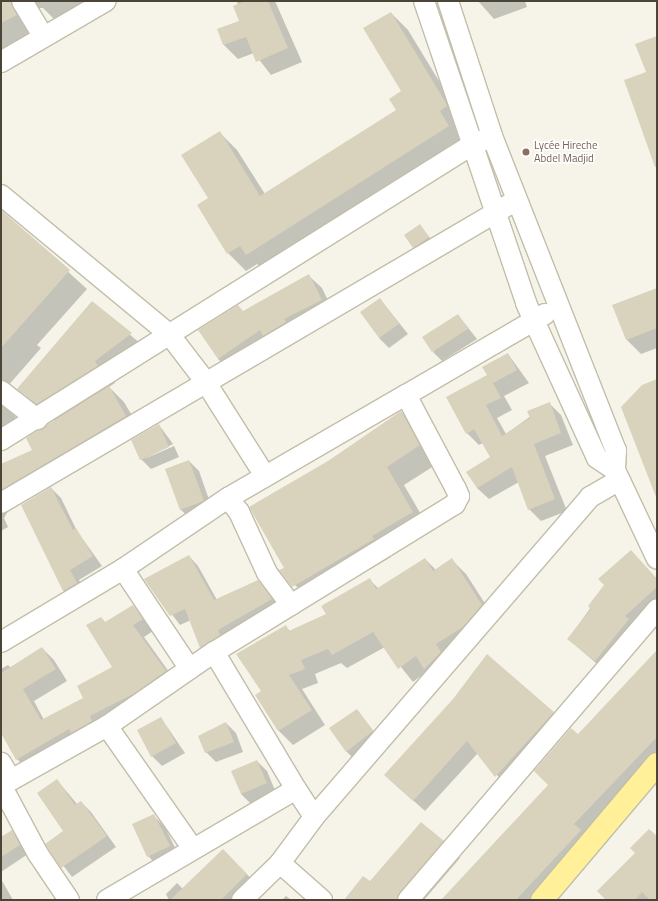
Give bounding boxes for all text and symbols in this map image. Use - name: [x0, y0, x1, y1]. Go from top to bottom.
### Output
- place label: Lycée Hireche Abdel Madjid: [534, 139, 598, 165]
- marker: Lycée Hireche Abdel Madjid: [521, 147, 531, 157]

